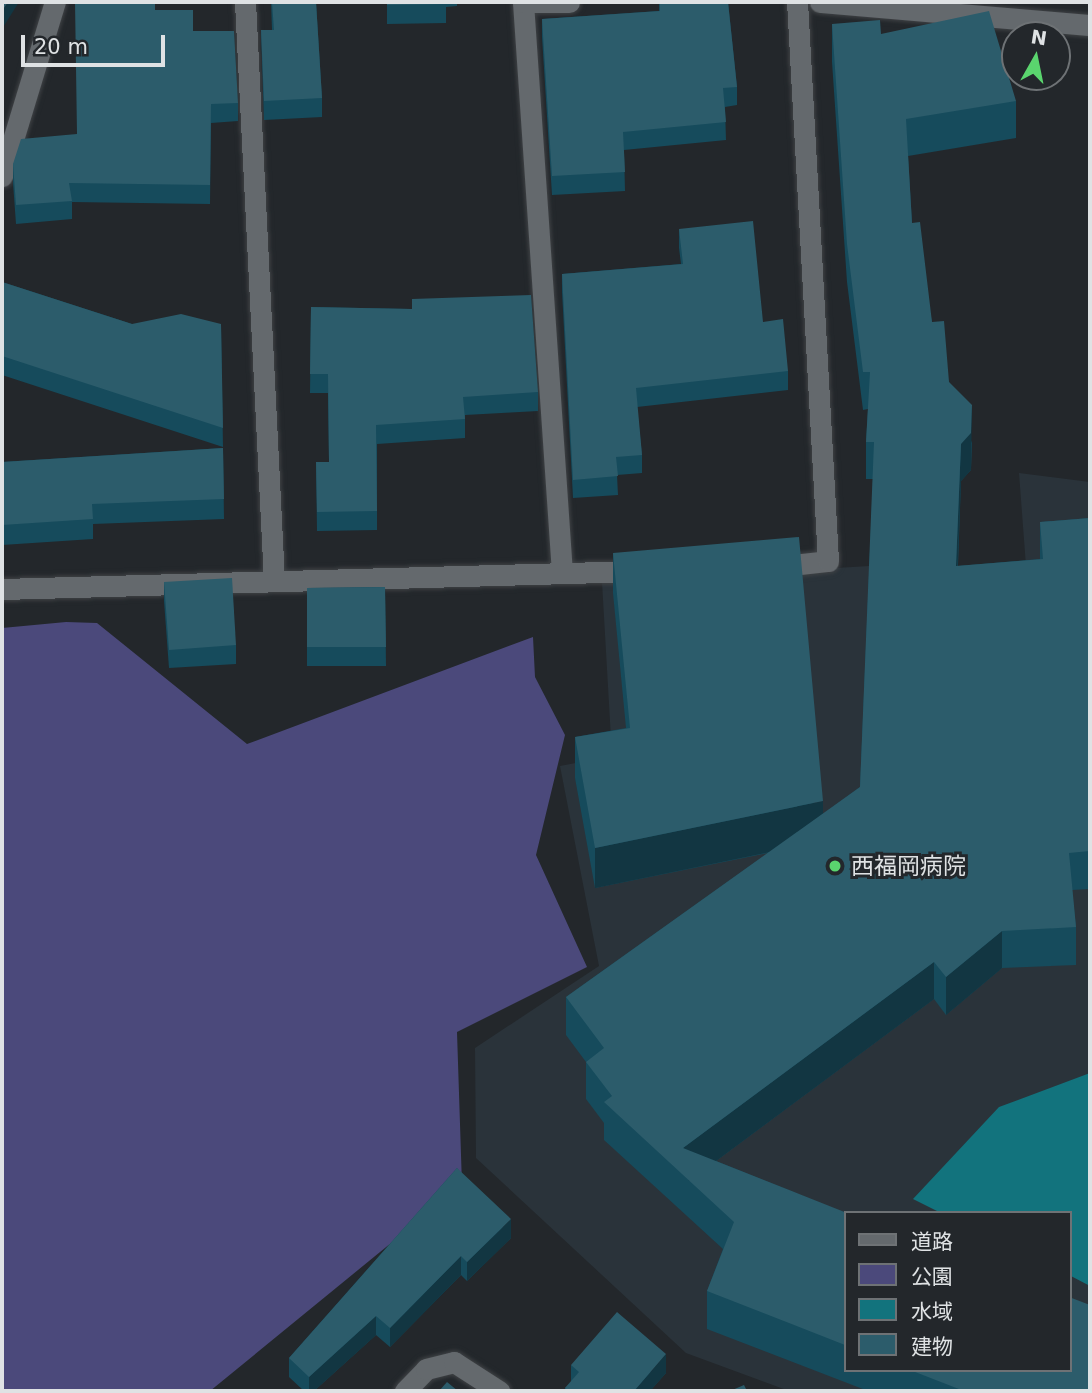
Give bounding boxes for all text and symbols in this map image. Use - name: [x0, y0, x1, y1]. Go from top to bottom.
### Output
- scale bar: [24, 21, 168, 65]
- north arrow: [1001, 21, 1071, 91]
- text: N: [1029, 25, 1049, 49]
- text: 20 m: [34, 35, 88, 59]
- place label: 西福岡病院: [851, 852, 966, 880]
- marker: 西福岡病院: [825, 856, 845, 876]
- legend: [844, 1211, 1071, 1372]
- text: 道路: [911, 1230, 953, 1254]
- text: 公園: [911, 1265, 953, 1289]
- text: 水域: [911, 1300, 953, 1324]
- text: 建物: [911, 1335, 953, 1359]

